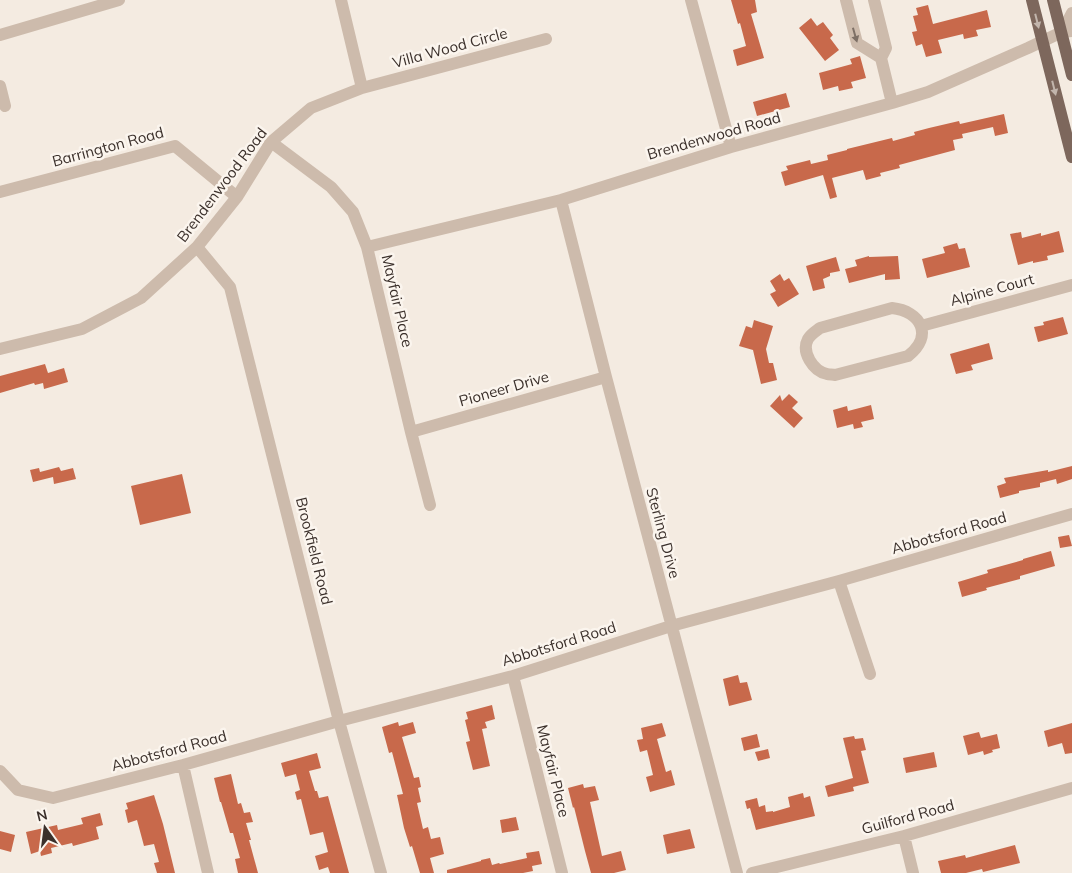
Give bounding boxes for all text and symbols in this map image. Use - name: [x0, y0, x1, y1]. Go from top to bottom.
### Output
- one-way arrow: [1033, 13, 1041, 28]
- street label: Villa Wood Circle: [390, 23, 509, 72]
- one-way arrow: [851, 28, 859, 43]
- one-way arrow: [1050, 81, 1058, 96]
- street label: Brendenwood Road: [645, 107, 783, 164]
- street label: Barrington Road: [50, 122, 166, 171]
- street label: Brendenwood Road: [172, 124, 271, 246]
- street label: Mayfair Place: [378, 253, 417, 349]
- street label: Alpine Court: [948, 269, 1036, 310]
- street label: Pioneer Drive: [457, 367, 551, 410]
- street label: Sterling Drive: [642, 485, 685, 580]
- street label: Brookfield Road: [292, 495, 337, 607]
- street label: Abbotsford Road: [889, 507, 1009, 558]
- street label: Abbotsford Road: [499, 617, 618, 670]
- street label: Mayfair Place: [533, 723, 574, 819]
- street label: Abbotsford Road: [109, 726, 229, 775]
- street label: Guilford Road: [859, 795, 956, 838]
- north arrow: [20, 803, 70, 853]
- text: N: [35, 805, 49, 825]

